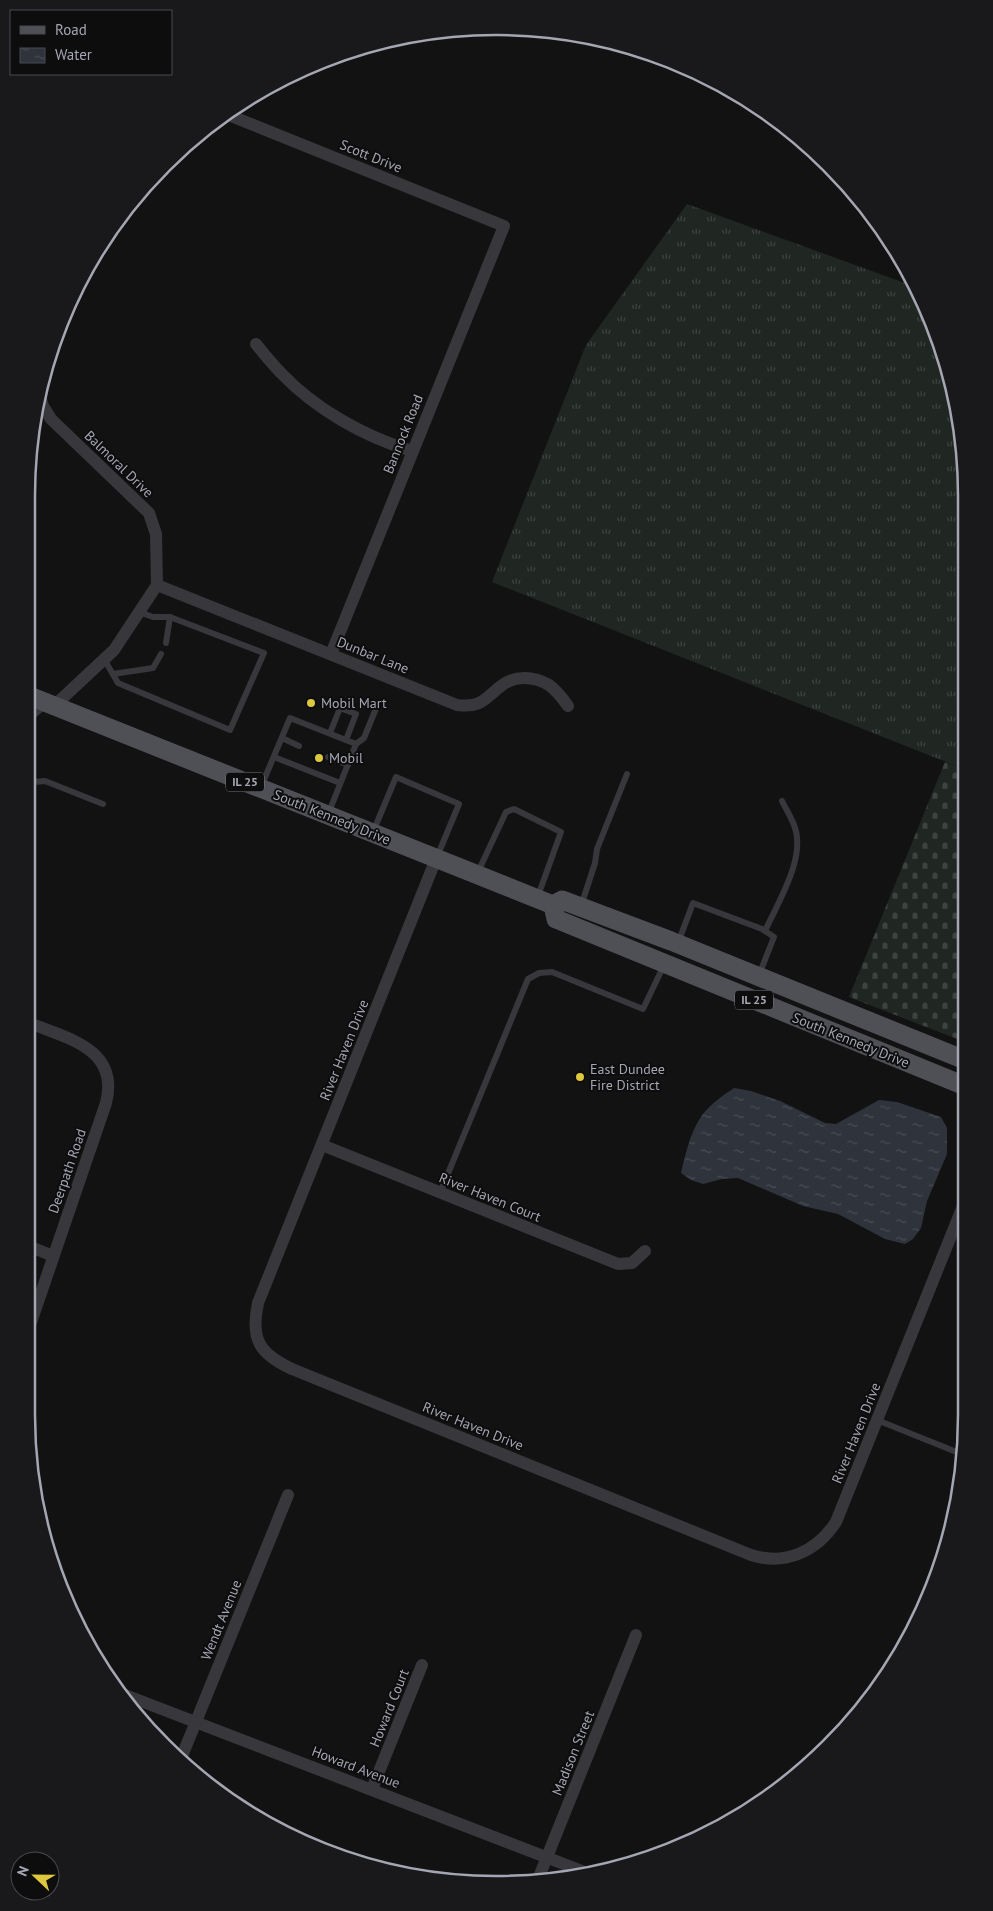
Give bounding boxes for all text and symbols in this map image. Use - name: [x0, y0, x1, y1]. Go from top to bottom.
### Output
- legend: [10, 10, 172, 75]
- text: Road: [55, 20, 87, 39]
- text: Water: [55, 45, 92, 64]
- street label: Scott Drive: [337, 135, 405, 177]
- street label: Bannock Road: [379, 392, 427, 476]
- street label: Balmoral Drive: [81, 427, 157, 501]
- street label: Dunbar Lane: [334, 632, 412, 678]
- place label: Mobil Mart: [321, 694, 387, 712]
- marker: Mobil Mart: [305, 697, 317, 709]
- place label: Mobil: [329, 749, 363, 767]
- marker: Mobil: [313, 752, 325, 764]
- road number: IL 25: [226, 772, 264, 792]
- street label: South Kennedy Drive: [271, 785, 393, 849]
- road number: IL 25: [735, 990, 773, 1010]
- street label: River Haven Drive: [316, 997, 372, 1103]
- street label: South Kennedy Drive: [790, 1008, 912, 1072]
- place label: East Dundee Fire District: [590, 1060, 665, 1094]
- marker: East Dundee Fire District: [574, 1071, 586, 1083]
- street label: Deerpath Road: [44, 1126, 90, 1216]
- street label: River Haven Court: [436, 1168, 544, 1226]
- street label: River Haven Drive: [828, 1380, 884, 1486]
- street label: River Haven Drive: [420, 1398, 526, 1454]
- street label: Wendt Avenue: [197, 1577, 245, 1663]
- street label: Howard Court: [365, 1666, 413, 1750]
- street label: Madison Street: [548, 1708, 598, 1798]
- street label: Howard Avenue: [309, 1742, 403, 1792]
- north arrow: [10, 1851, 60, 1901]
- text: N: [13, 1863, 33, 1879]

